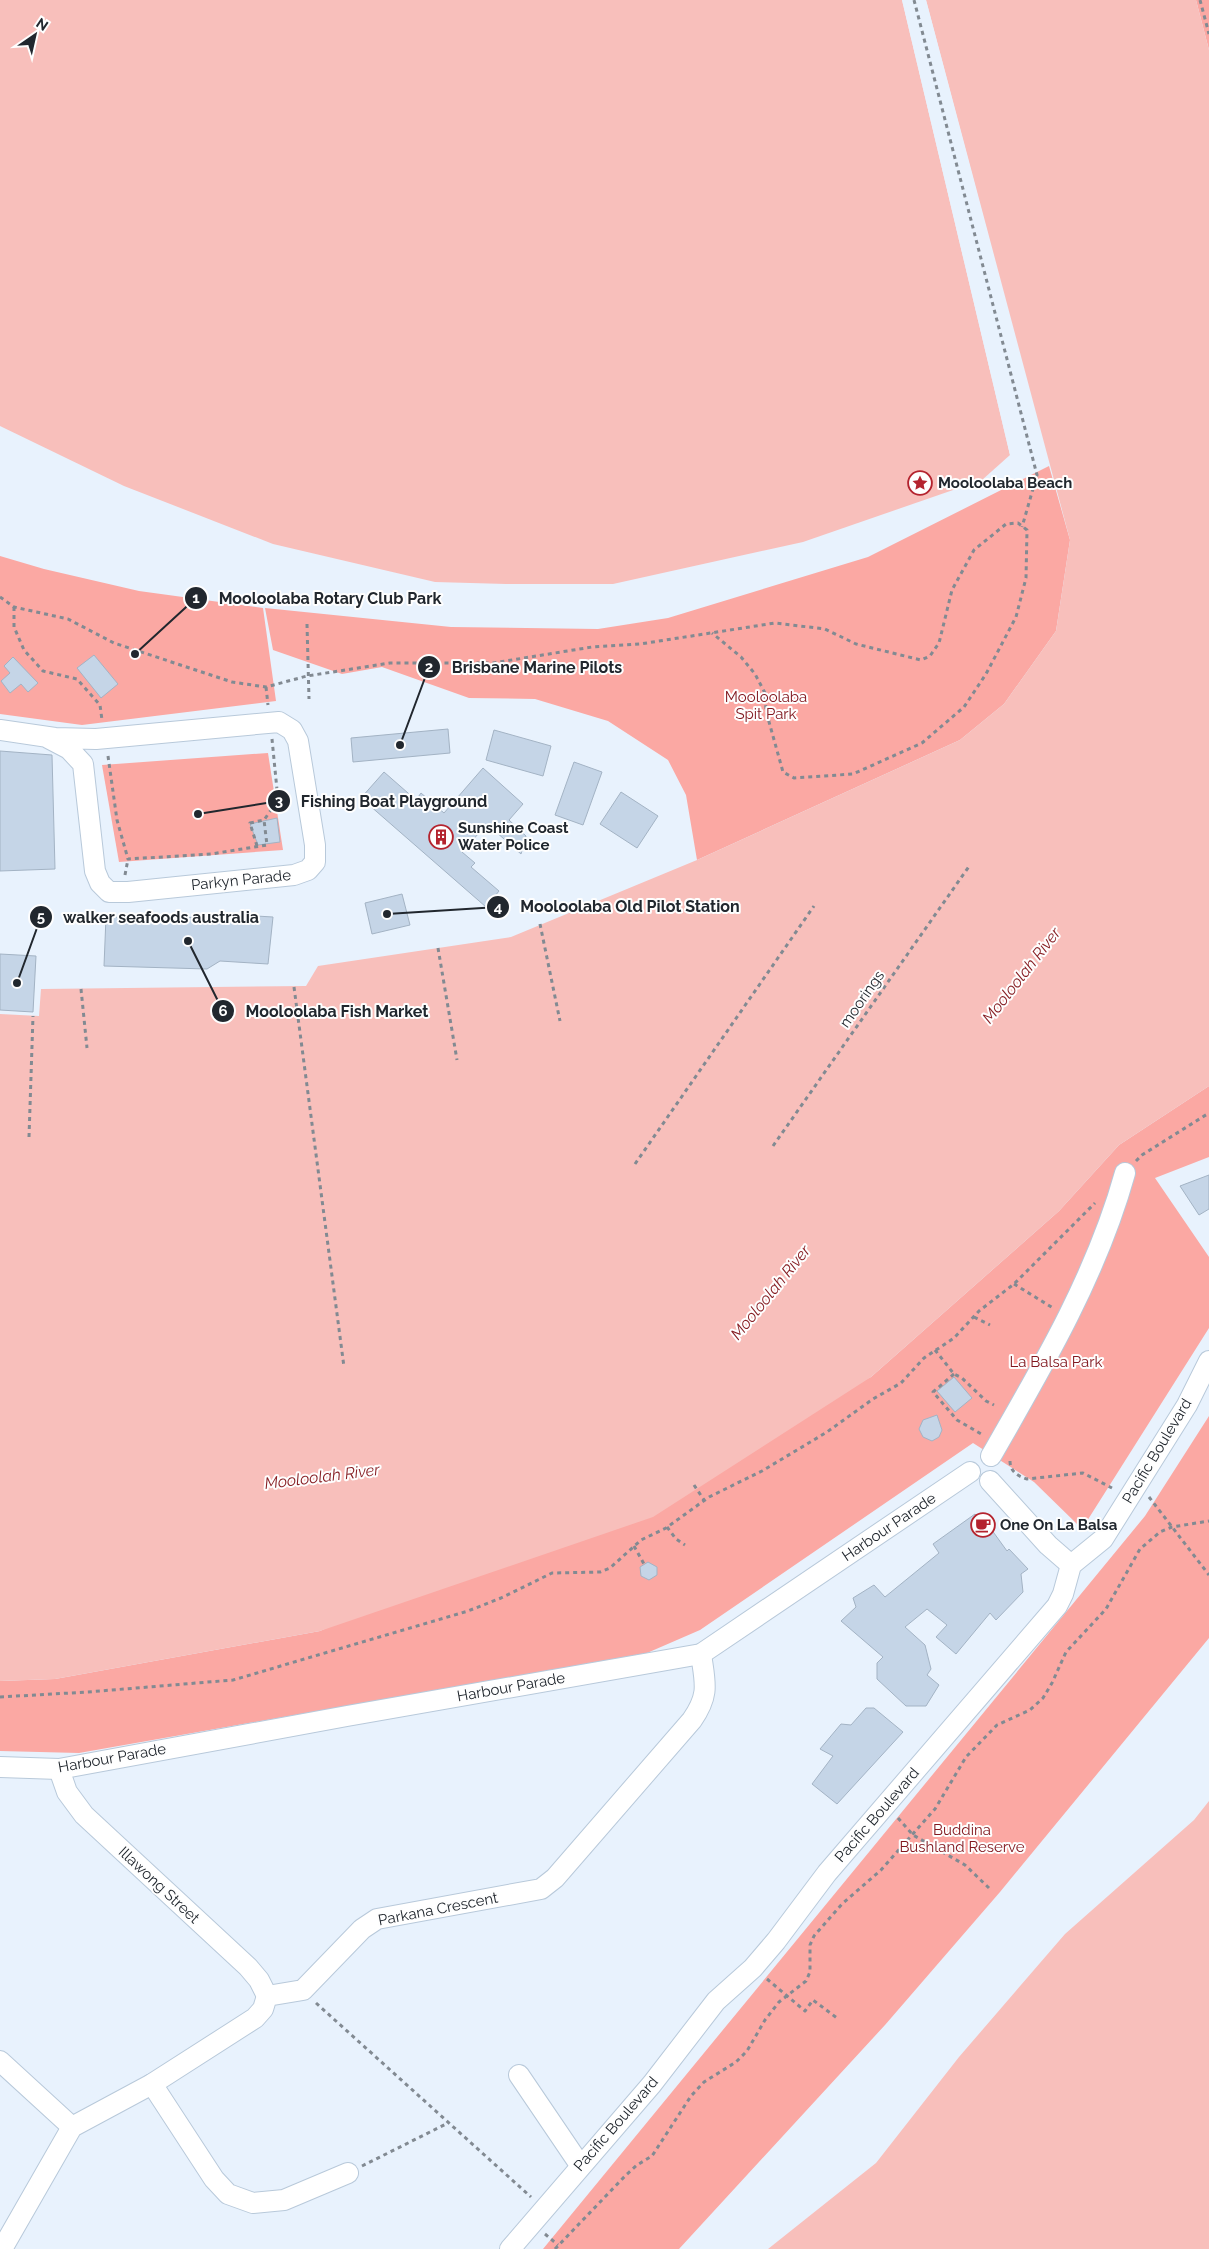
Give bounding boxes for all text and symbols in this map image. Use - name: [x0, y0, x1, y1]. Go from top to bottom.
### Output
- north arrow: [10, 10, 60, 60]
- text: N: [33, 15, 51, 34]
- place icon: Mooloolaba Beach: [907, 470, 933, 496]
- place label: Mooloolaba Beach: [938, 474, 1072, 492]
- callout: Mooloolaba Rotary Club Park: [184, 582, 452, 613]
- text: 1: [192, 589, 200, 607]
- text: Mooloolaba Rotary Club Park: [219, 589, 441, 608]
- callout: Brisbane Marine Pilots: [416, 651, 632, 682]
- text: 2: [425, 658, 433, 676]
- text: Brisbane Marine Pilots: [452, 658, 622, 677]
- park label: Mooloolaba Spit Park: [725, 688, 807, 723]
- callout: Fishing Boat Playground: [266, 785, 497, 816]
- text: 3: [275, 792, 283, 810]
- text: Fishing Boat Playground: [301, 792, 487, 811]
- place label: Sunshine Coast Water Police: [458, 819, 569, 854]
- building icon: Sunshine Coast Water Police: [428, 824, 454, 850]
- street label: Parkyn Parade: [190, 866, 292, 894]
- callout: Mooloolaba Old Pilot Station: [485, 891, 750, 922]
- text: Mooloolaba Old Pilot Station: [520, 897, 740, 916]
- text: 4: [494, 898, 503, 916]
- callout: walker seafoods australia: [28, 902, 269, 933]
- text: 5: [37, 908, 45, 926]
- text: walker seafoods australia: [63, 908, 259, 927]
- water label: Mooloolah River: [978, 923, 1065, 1027]
- street label: moorings: [836, 967, 888, 1031]
- callout: Mooloolaba Fish Market: [211, 995, 439, 1026]
- text: 6: [218, 1002, 228, 1020]
- text: Mooloolaba Fish Market: [246, 1002, 428, 1021]
- water label: Mooloolah River: [727, 1241, 815, 1343]
- park label: La Balsa Park: [1010, 1353, 1102, 1371]
- street label: Pacific Boulevard: [1119, 1395, 1195, 1507]
- water label: Mooloolah River: [263, 1460, 381, 1493]
- street label: Harbour Parade: [839, 1489, 939, 1565]
- cafe icon: One On La Balsa: [970, 1512, 996, 1538]
- place label: One On La Balsa: [1000, 1516, 1118, 1534]
- street label: Harbour Parade: [456, 1669, 567, 1705]
- street label: Harbour Parade: [57, 1740, 168, 1776]
- street label: Pacific Boulevard: [831, 1764, 923, 1866]
- park label: Buddina Bushland Reserve: [899, 1821, 1025, 1856]
- street label: Illawong Street: [115, 1843, 203, 1927]
- street label: Parkana Crescent: [377, 1889, 499, 1929]
- street label: Pacific Boulevard: [570, 2073, 662, 2175]

